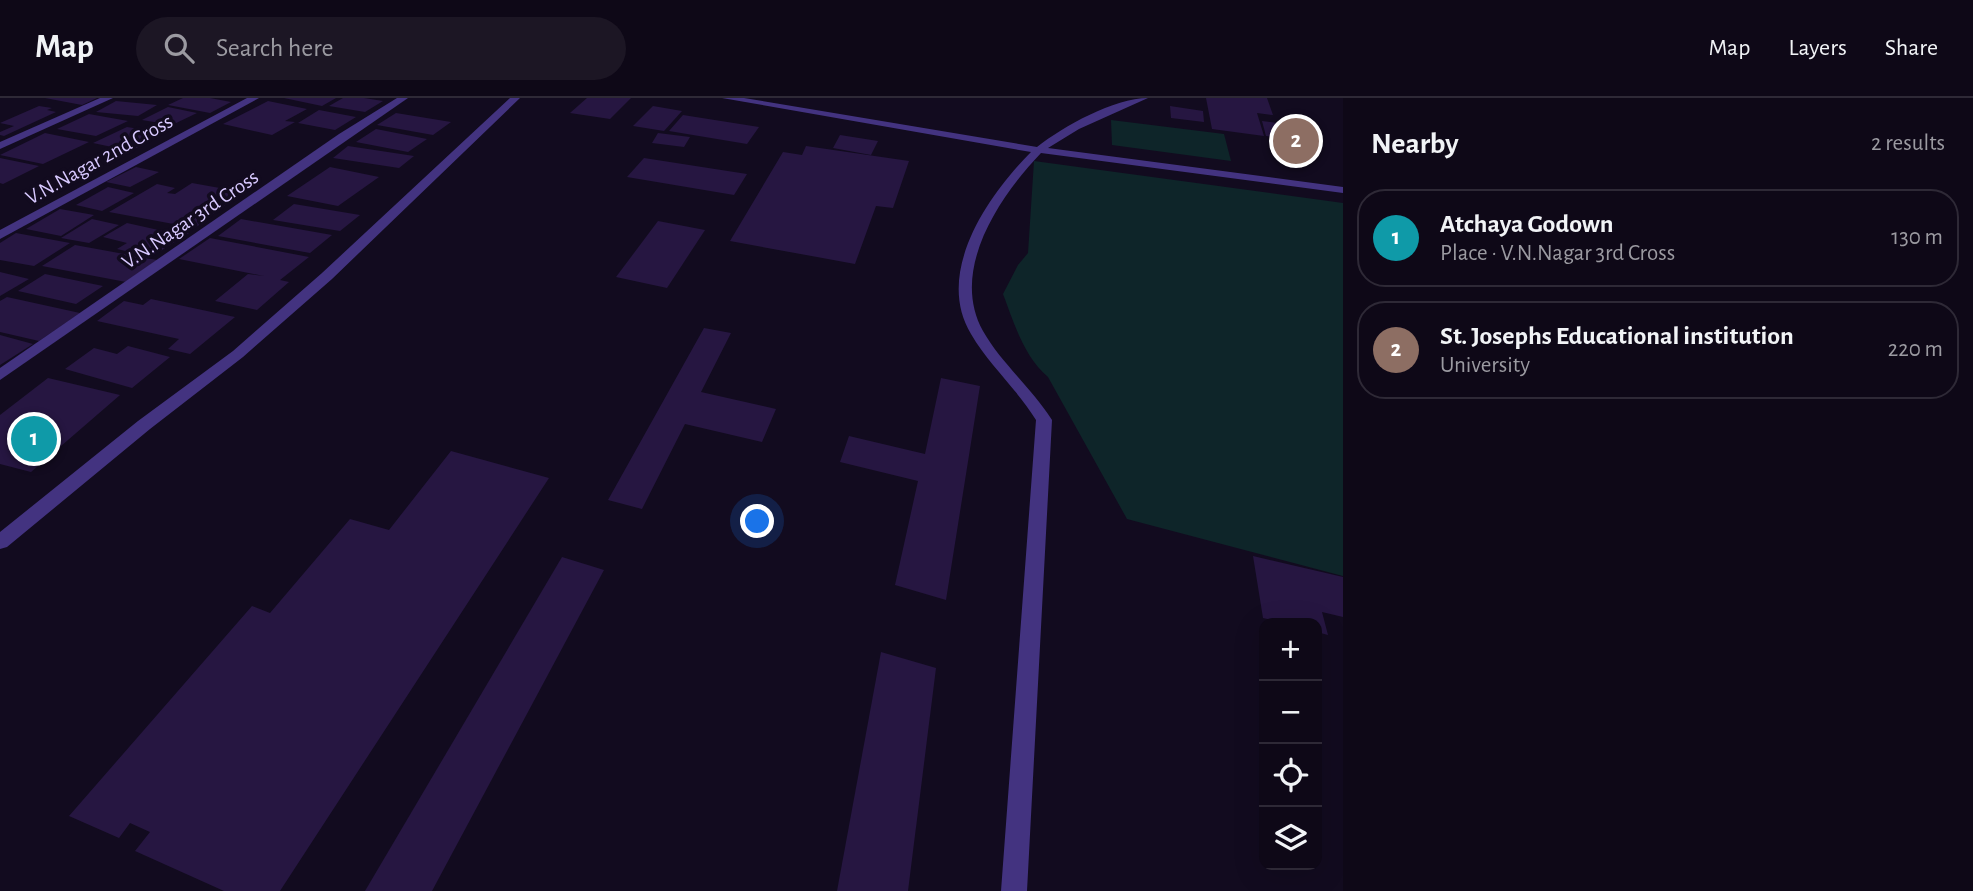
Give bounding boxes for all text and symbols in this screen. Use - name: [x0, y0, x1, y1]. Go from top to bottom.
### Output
- search box: [136, 17, 626, 80]
- icon: search: [160, 29, 198, 67]
- text: Map: [35, 31, 94, 64]
- text: Search here: [216, 35, 334, 61]
- text: Map: [1708, 36, 1750, 60]
- text: Layers: [1788, 36, 1847, 60]
- text: Share: [1885, 36, 1938, 60]
- street label: V.N.Nagar 2nd Cross: [22, 110, 176, 208]
- pin: 2: [1273, 115, 1319, 167]
- text: Nearby: [1371, 129, 1459, 159]
- text: 2 results: [1871, 132, 1945, 155]
- street label: V.N.Nagar 3rd Cross: [118, 166, 262, 273]
- text: Atchaya Godown: [1440, 211, 1614, 237]
- text: 1: [1392, 226, 1400, 249]
- text: 130 m: [1891, 226, 1943, 249]
- text: Place · V.N.Nagar 3rd Cross: [1440, 242, 1675, 265]
- text: St. Josephs Educational institution: [1440, 323, 1794, 349]
- text: 2: [1391, 338, 1401, 361]
- text: 220 m: [1888, 338, 1943, 361]
- text: University: [1440, 354, 1530, 377]
- pin: 1: [11, 413, 57, 465]
- your location: [740, 504, 774, 538]
- map controls: [1259, 618, 1322, 870]
- button: +: [1259, 618, 1322, 681]
- button: −: [1259, 681, 1322, 744]
- button: locate: [1259, 744, 1322, 807]
- button: layers: [1259, 807, 1322, 870]

